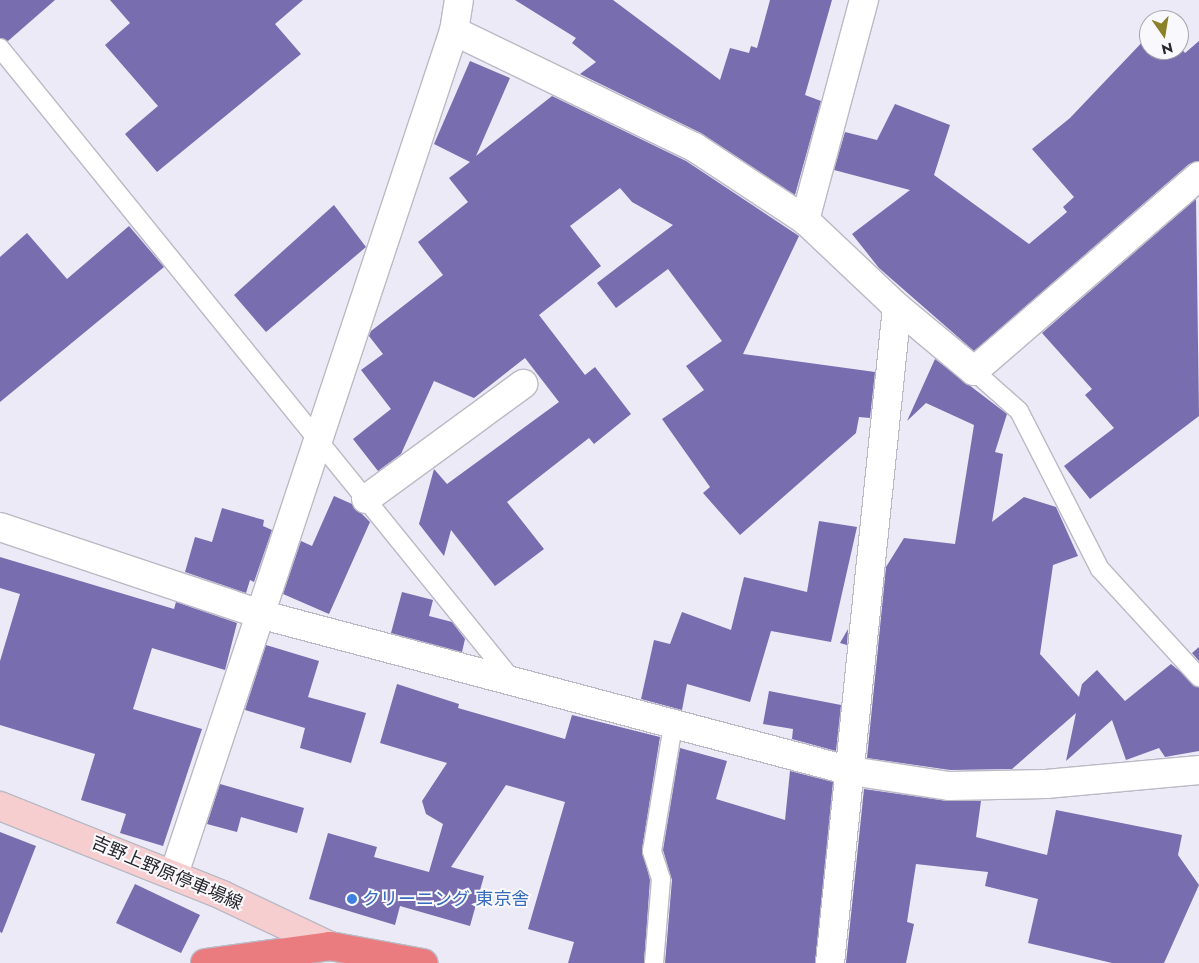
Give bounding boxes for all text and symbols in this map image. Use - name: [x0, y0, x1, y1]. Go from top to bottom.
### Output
- north arrow: [1139, 10, 1189, 60]
- text: N: [1159, 38, 1175, 60]
- street label: 吉野上野原停車場線: [88, 831, 246, 915]
- place label: クリーニング 東京舎: [362, 888, 529, 910]
- marker: クリーニング 東京舎: [346, 893, 358, 905]

